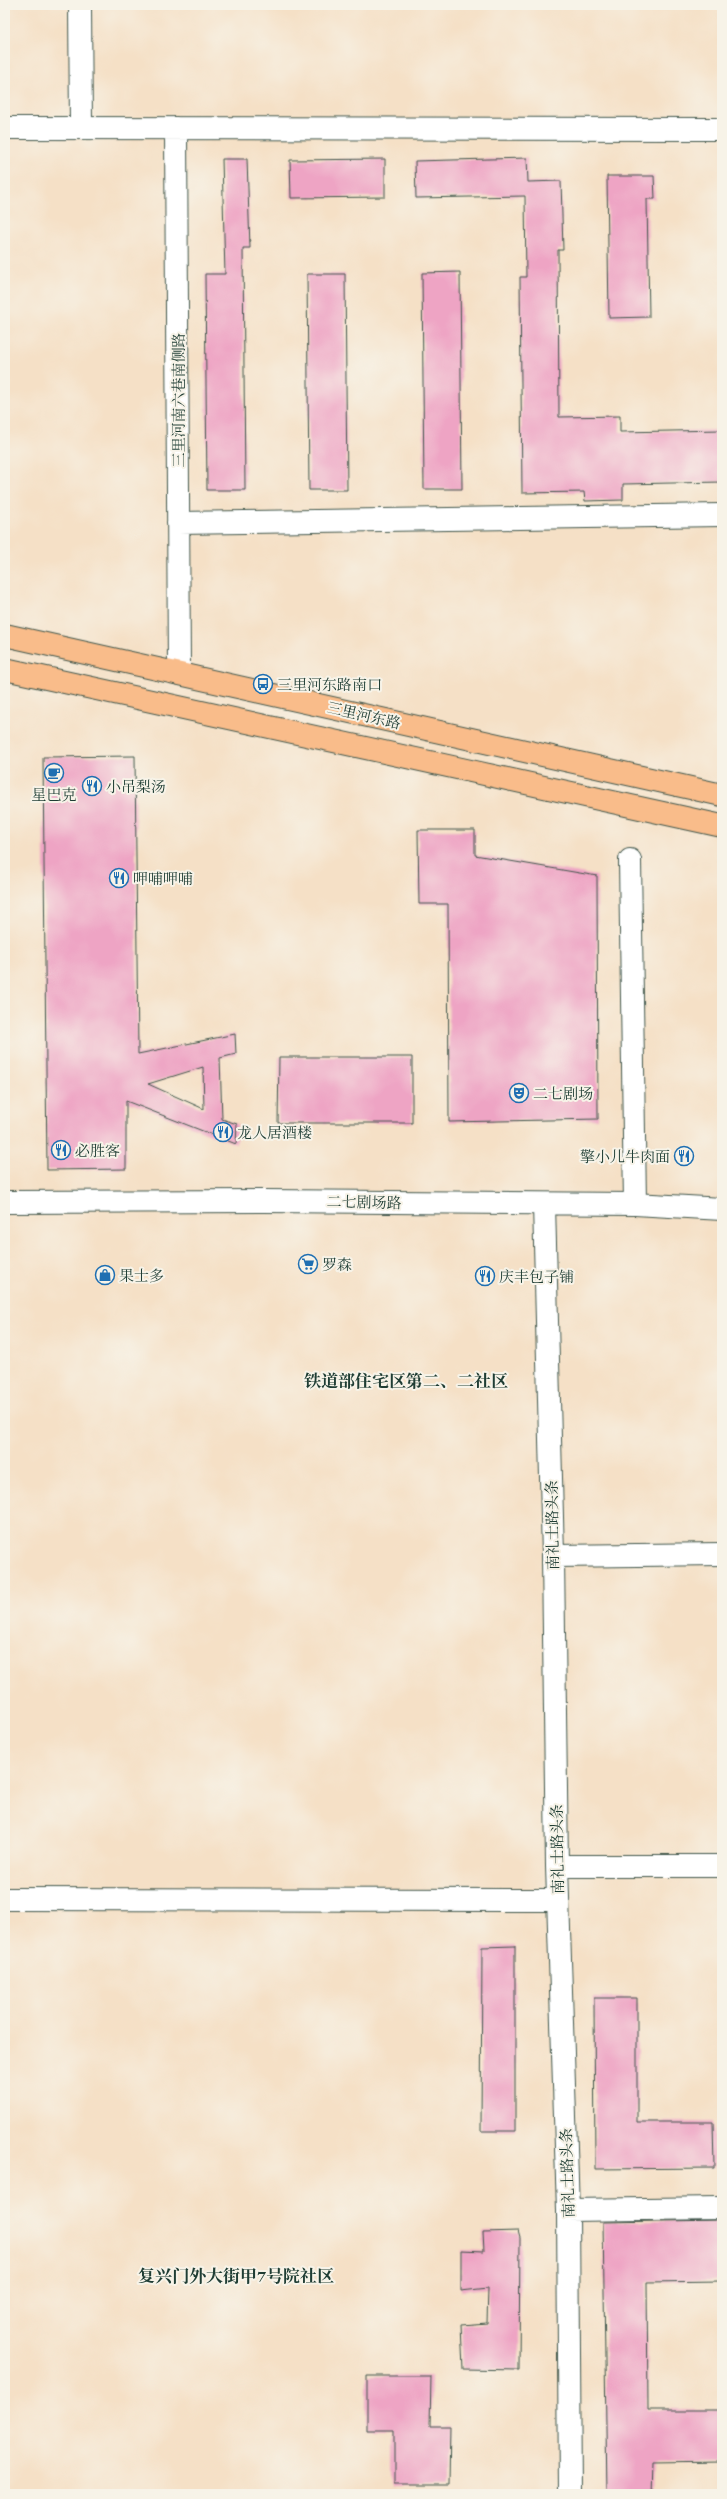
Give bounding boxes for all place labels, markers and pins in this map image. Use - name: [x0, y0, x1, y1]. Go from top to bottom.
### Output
- bus stop icon: 三里河东路南口: [252, 673, 274, 695]
- place label: 三里河东路南口: [277, 675, 382, 694]
- cafe icon: 星巴克: [43, 762, 65, 784]
- restaurant icon: 小吊梨汤: [81, 775, 103, 797]
- place label: 小吊梨汤: [106, 777, 166, 796]
- place label: 星巴克: [31, 785, 77, 804]
- restaurant icon: 呷哺呷哺: [108, 867, 130, 889]
- place label: 呷哺呷哺: [133, 869, 193, 888]
- theatre icon: 二七剧场: [508, 1082, 530, 1104]
- place label: 二七剧场: [533, 1084, 593, 1103]
- restaurant icon: 龙人居酒楼: [212, 1121, 234, 1143]
- place label: 龙人居酒楼: [237, 1123, 312, 1142]
- restaurant icon: 必胜客: [50, 1139, 72, 1161]
- place label: 必胜客: [75, 1141, 120, 1160]
- restaurant icon: 擎小儿牛肉面: [673, 1145, 695, 1167]
- place label: 擎小儿牛肉面: [580, 1147, 670, 1166]
- supermarket icon: 罗森: [297, 1253, 319, 1275]
- place label: 罗森: [322, 1255, 352, 1274]
- shop icon: 果士多: [94, 1264, 116, 1286]
- restaurant icon: 庆丰包子铺: [474, 1265, 496, 1287]
- place label: 果士多: [119, 1266, 164, 1285]
- place label: 庆丰包子铺: [499, 1267, 574, 1286]

